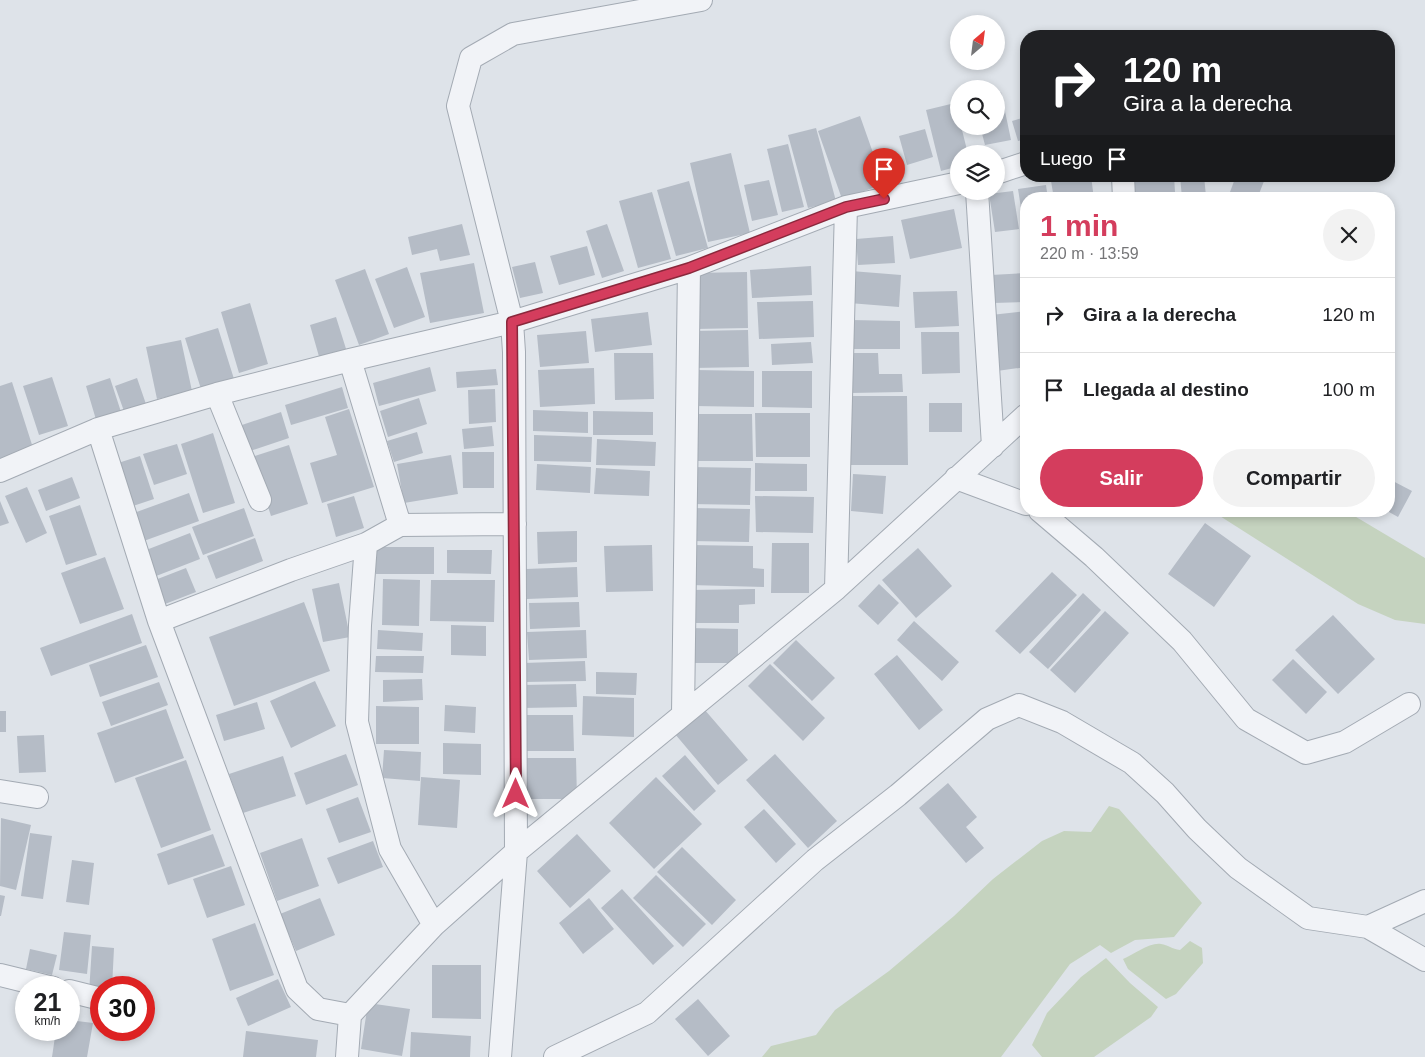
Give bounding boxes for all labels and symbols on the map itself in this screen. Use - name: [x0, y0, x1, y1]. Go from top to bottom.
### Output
- north arrow: [950, 15, 1005, 70]
- pin: [863, 148, 905, 199]
- position arrow: [489, 767, 541, 819]
- speed limit sign: 30: [90, 976, 155, 1041]

